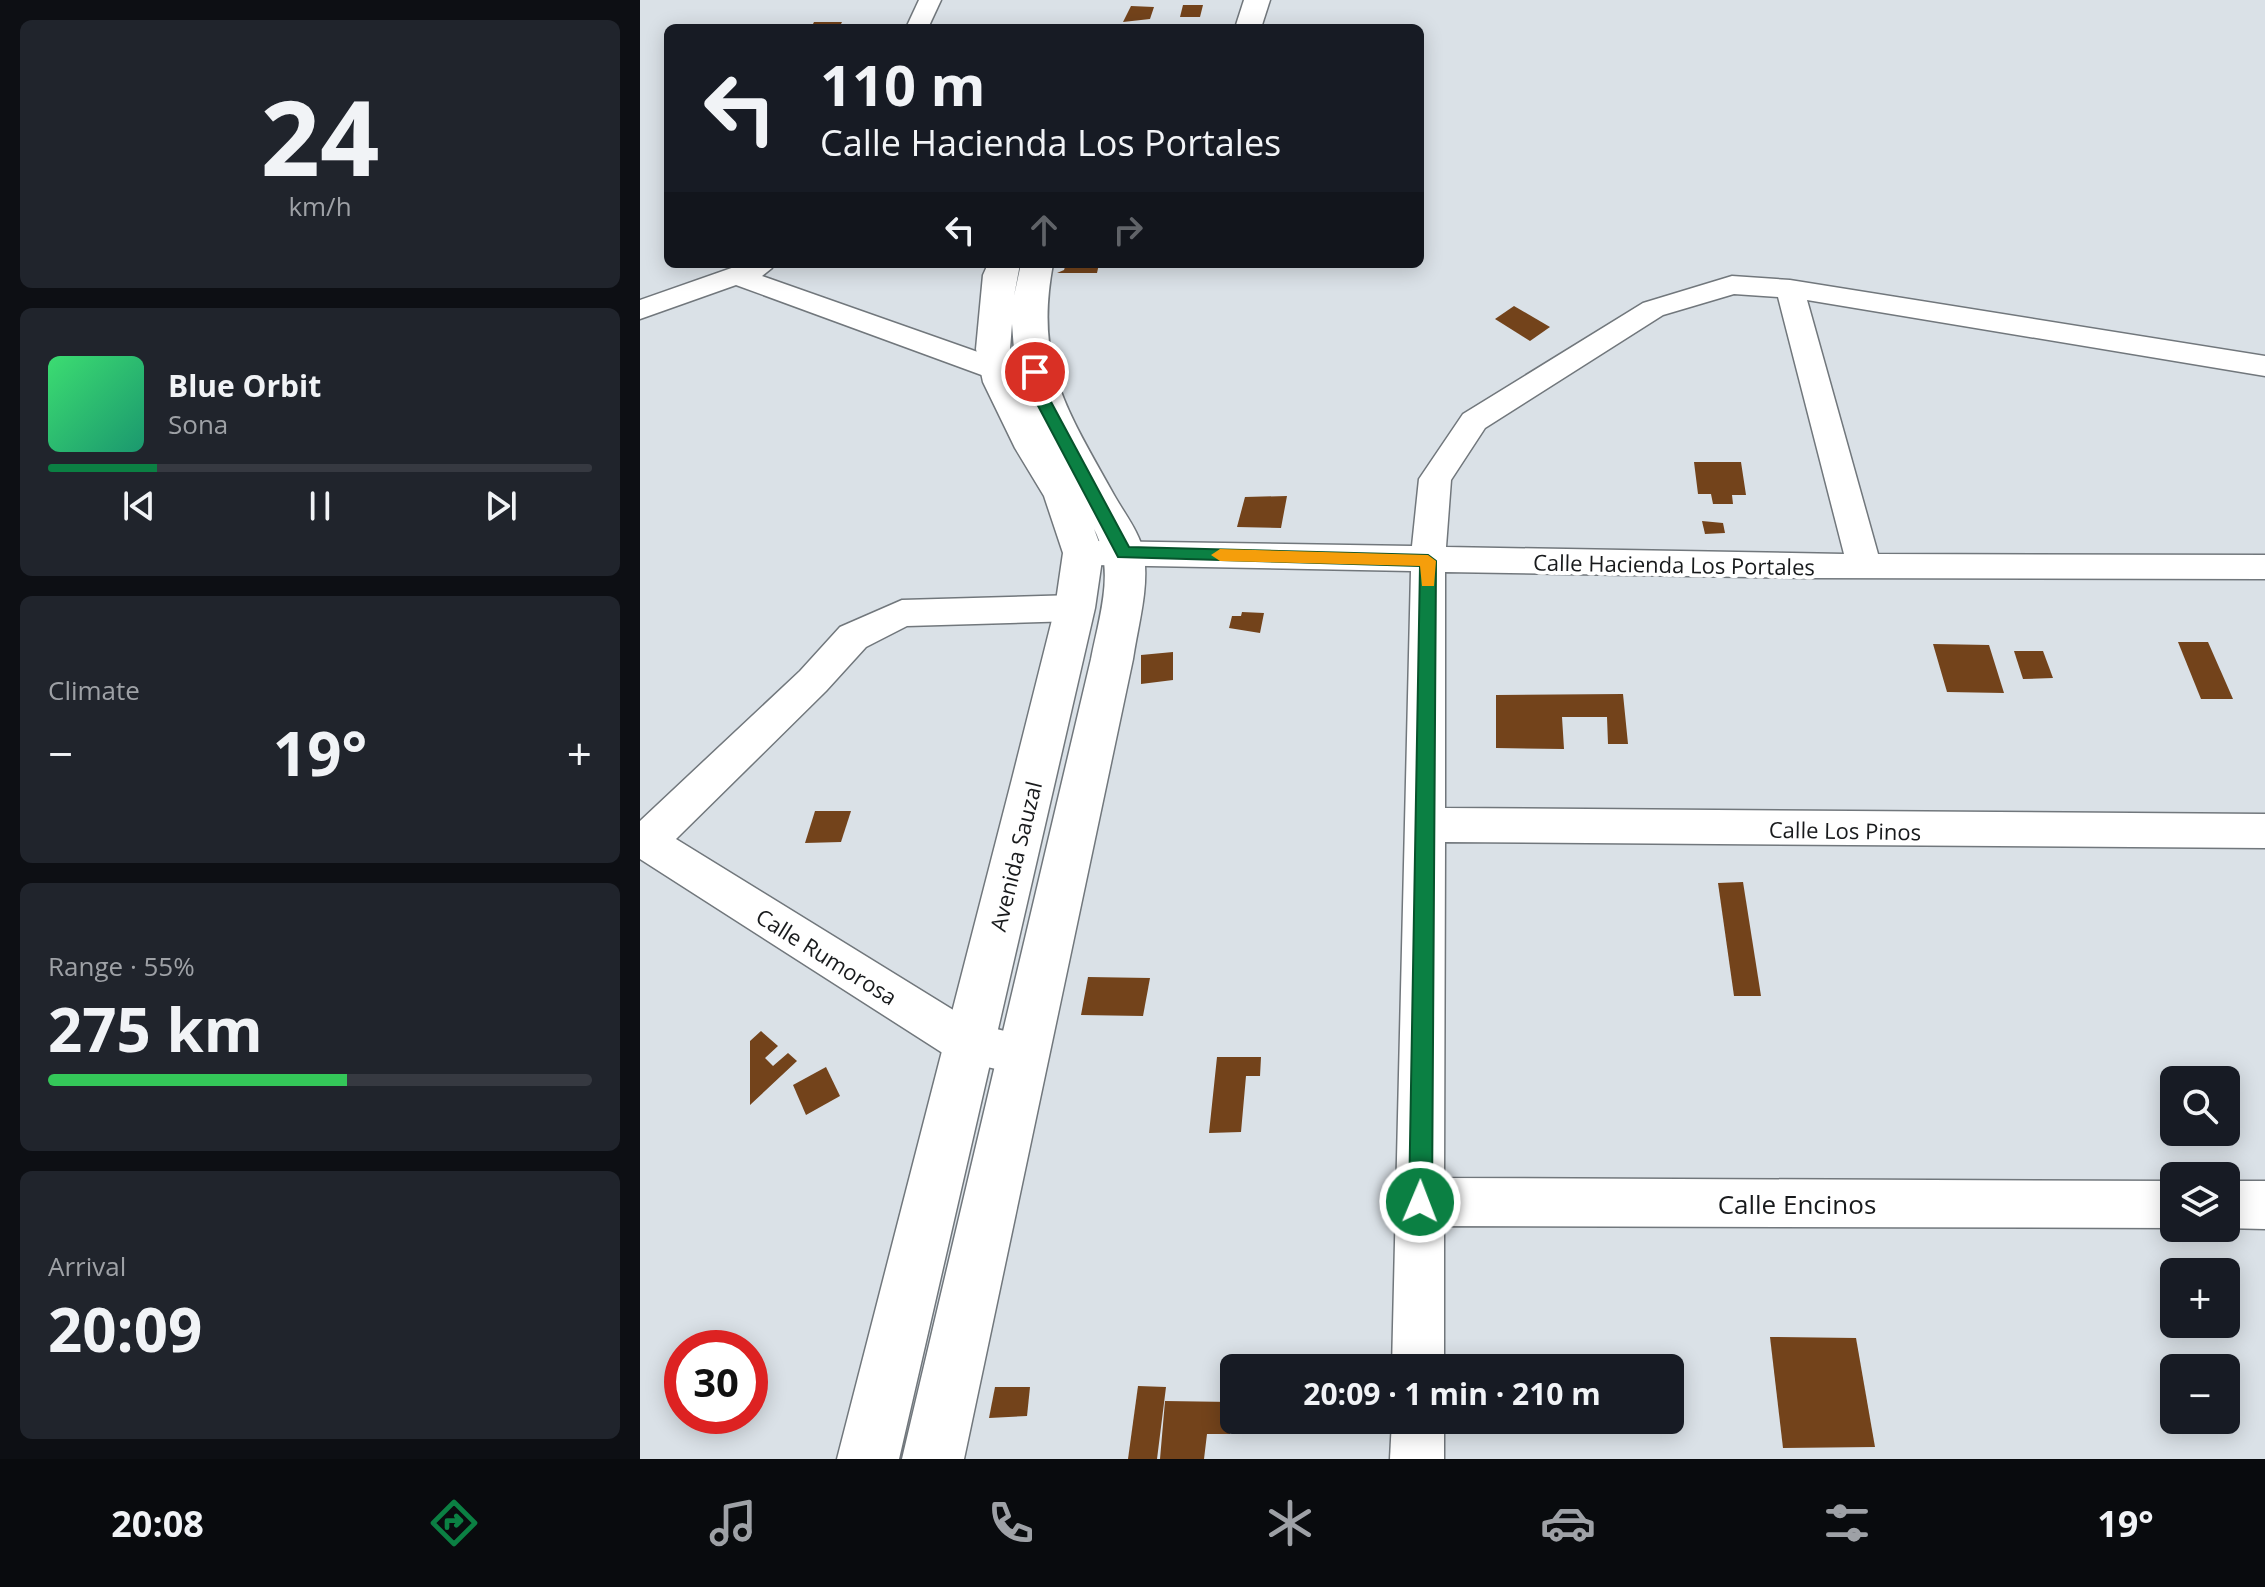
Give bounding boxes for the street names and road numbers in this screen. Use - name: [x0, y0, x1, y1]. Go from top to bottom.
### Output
- street label: Calle Hacienda Los Portales: [1533, 547, 1815, 581]
- street label: Avenida Sauzal: [982, 778, 1048, 934]
- street label: Calle Los Pinos: [1769, 814, 1921, 846]
- street label: Calle Rumorosa: [751, 901, 903, 1011]
- street label: Calle Encinos: [1718, 1186, 1876, 1222]

